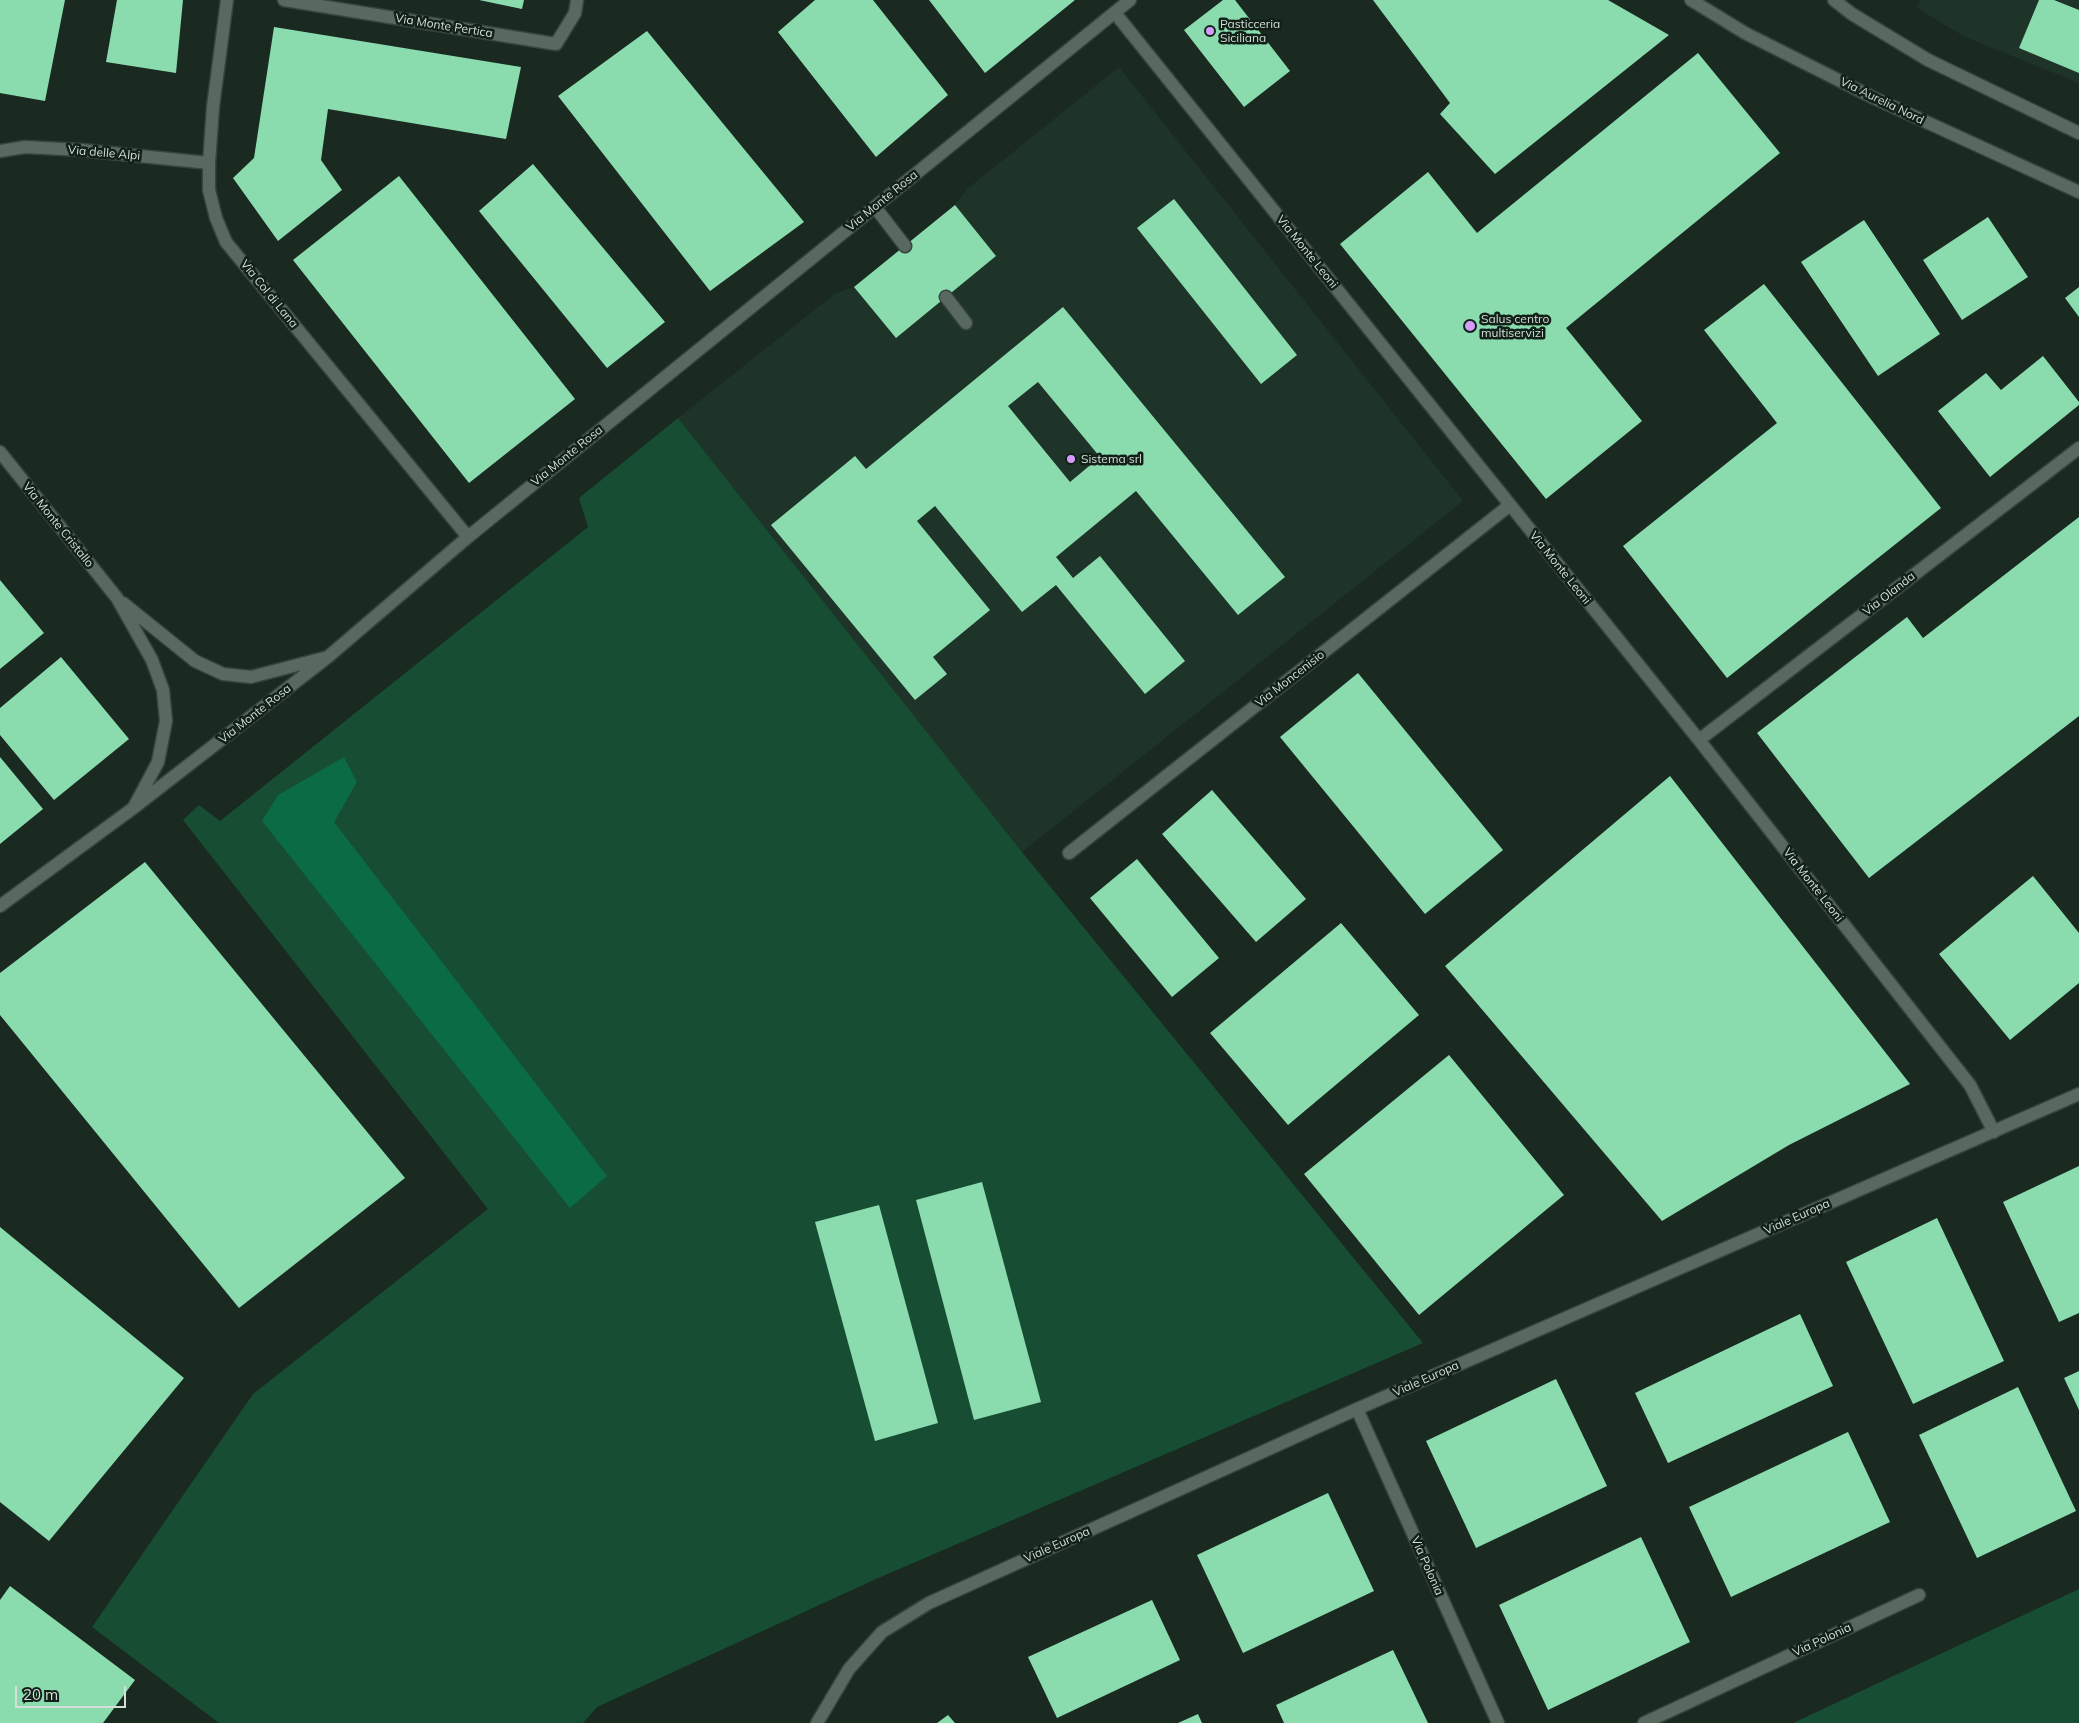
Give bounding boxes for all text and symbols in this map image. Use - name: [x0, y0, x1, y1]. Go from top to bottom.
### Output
- street label: Via Monte Pertica: [394, 11, 494, 41]
- place label: Pasticceria Siciliana: [1220, 17, 1280, 45]
- marker: Pasticceria Siciliana: [1204, 25, 1216, 37]
- street label: Via Aurelia Nord: [1838, 74, 1926, 128]
- street label: Via delle Alpi: [67, 143, 141, 163]
- street label: Via Monte Rosa: [843, 168, 921, 234]
- street label: Via Monte Leoni: [1273, 213, 1341, 291]
- street label: Via Col di Lana: [237, 257, 301, 331]
- place label: Salus centro multiservizi: [1481, 312, 1549, 340]
- marker: Salus centro multiservizi: [1463, 319, 1477, 333]
- street label: Via Monte Rosa: [528, 423, 606, 489]
- place label: Sistema srl: [1081, 452, 1142, 466]
- marker: Sistema srl: [1065, 453, 1077, 465]
- street label: Via Monte Cristallo: [19, 480, 97, 570]
- street label: Via Monte Leoni: [1526, 529, 1594, 607]
- street label: Via Olanda: [1860, 569, 1918, 619]
- street label: Via Moncenisio: [1253, 648, 1327, 710]
- street label: Via Monte Rosa: [216, 681, 294, 747]
- street label: Via Monte Leoni: [1780, 845, 1846, 925]
- street label: Viale Europa: [1762, 1196, 1832, 1238]
- street label: Viale Europa: [1391, 1358, 1461, 1400]
- street label: Viale Europa: [1022, 1524, 1092, 1566]
- street label: Via Polonia: [1408, 1534, 1446, 1598]
- street label: Via Polonia: [1791, 1620, 1853, 1660]
- scale bar: [18, 1676, 129, 1708]
- text: 20 m: [23, 1685, 58, 1704]

